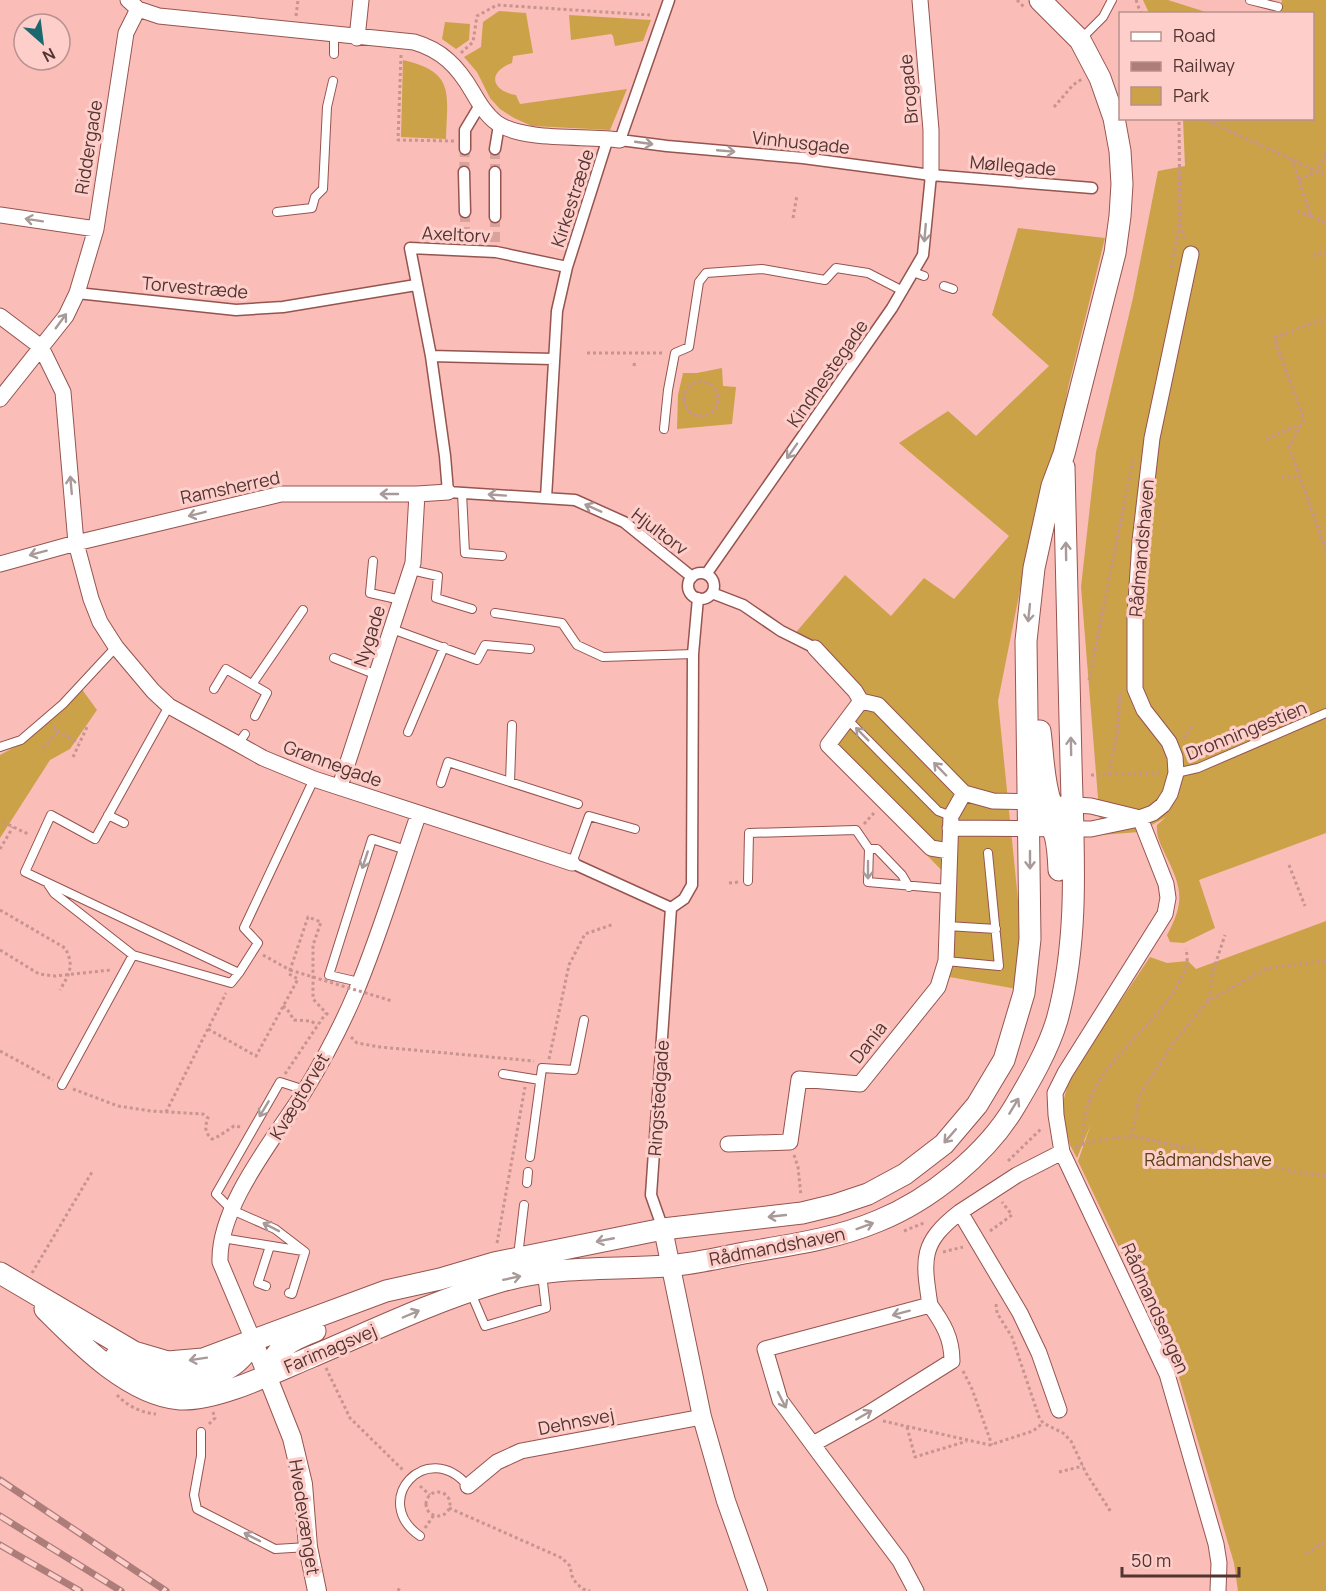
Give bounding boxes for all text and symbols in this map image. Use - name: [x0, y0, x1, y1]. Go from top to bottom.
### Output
- north arrow: [12, 12, 72, 72]
- legend: [1119, 12, 1314, 120]
- text: Road: [1173, 23, 1216, 47]
- text: N: [39, 43, 59, 68]
- street label: Brogade: [893, 53, 923, 125]
- text: Railway: [1173, 53, 1235, 77]
- text: Park: [1173, 83, 1210, 107]
- street label: Riddergade: [69, 98, 107, 196]
- street label: Vinhusgade: [751, 125, 851, 159]
- one-way arrow: [633, 137, 653, 148]
- street label: Kirkestræde: [545, 146, 599, 250]
- one-way arrow: [715, 146, 735, 157]
- street label: Møllegade: [969, 149, 1057, 181]
- one-way arrow: [25, 214, 45, 225]
- street label: Axeltorv: [421, 220, 491, 248]
- one-way arrow: [919, 222, 930, 242]
- street label: Torvestræde: [141, 270, 249, 304]
- one-way arrow: [55, 314, 67, 330]
- street label: Kindhestegade: [781, 314, 873, 432]
- one-way arrow: [786, 442, 798, 458]
- street label: Ramsherred: [178, 465, 282, 509]
- one-way arrow: [65, 475, 76, 495]
- street label: Rådmandshaven: [1123, 478, 1159, 618]
- one-way arrow: [380, 488, 400, 500]
- one-way arrow: [487, 489, 507, 500]
- one-way arrow: [584, 502, 602, 514]
- street label: Hjultorv: [627, 502, 693, 560]
- one-way arrow: [187, 509, 206, 521]
- one-way arrow: [1060, 541, 1071, 561]
- one-way arrow: [29, 548, 48, 559]
- street label: Nygade: [348, 602, 390, 670]
- one-way arrow: [1023, 602, 1034, 622]
- street label: Dronningestien: [1182, 695, 1310, 765]
- one-way arrow: [855, 727, 870, 742]
- street label: Grønnegade: [280, 734, 386, 792]
- one-way arrow: [1065, 736, 1077, 756]
- one-way arrow: [933, 762, 948, 777]
- one-way arrow: [1024, 849, 1036, 869]
- one-way arrow: [359, 850, 370, 869]
- one-way arrow: [863, 860, 874, 880]
- street label: Dania: [844, 1016, 892, 1068]
- street label: Ringstedgade: [642, 1039, 674, 1157]
- street label: Kvægtorvet: [264, 1048, 334, 1144]
- one-way arrow: [1009, 1098, 1021, 1115]
- one-way arrow: [257, 1100, 269, 1117]
- one-way arrow: [943, 1128, 957, 1143]
- park label: Rådmandshave: [1144, 1147, 1272, 1171]
- one-way arrow: [768, 1211, 788, 1222]
- one-way arrow: [855, 1220, 874, 1231]
- one-way arrow: [262, 1221, 280, 1233]
- street label: Rådmandshaven: [707, 1221, 847, 1271]
- one-way arrow: [596, 1235, 616, 1246]
- street label: Rådmandsengen: [1116, 1239, 1196, 1377]
- one-way arrow: [503, 1272, 522, 1284]
- one-way arrow: [401, 1308, 420, 1319]
- one-way arrow: [892, 1308, 911, 1319]
- street label: Farimagsvej: [280, 1318, 380, 1378]
- one-way arrow: [189, 1354, 209, 1365]
- one-way arrow: [776, 1391, 788, 1408]
- street label: Dehnsvej: [536, 1402, 616, 1440]
- one-way arrow: [855, 1409, 872, 1421]
- street label: Hvedevænget: [284, 1457, 326, 1577]
- one-way arrow: [244, 1531, 261, 1543]
- scale bar: [1122, 1540, 1239, 1578]
- text: 50 m: [1131, 1548, 1171, 1572]

